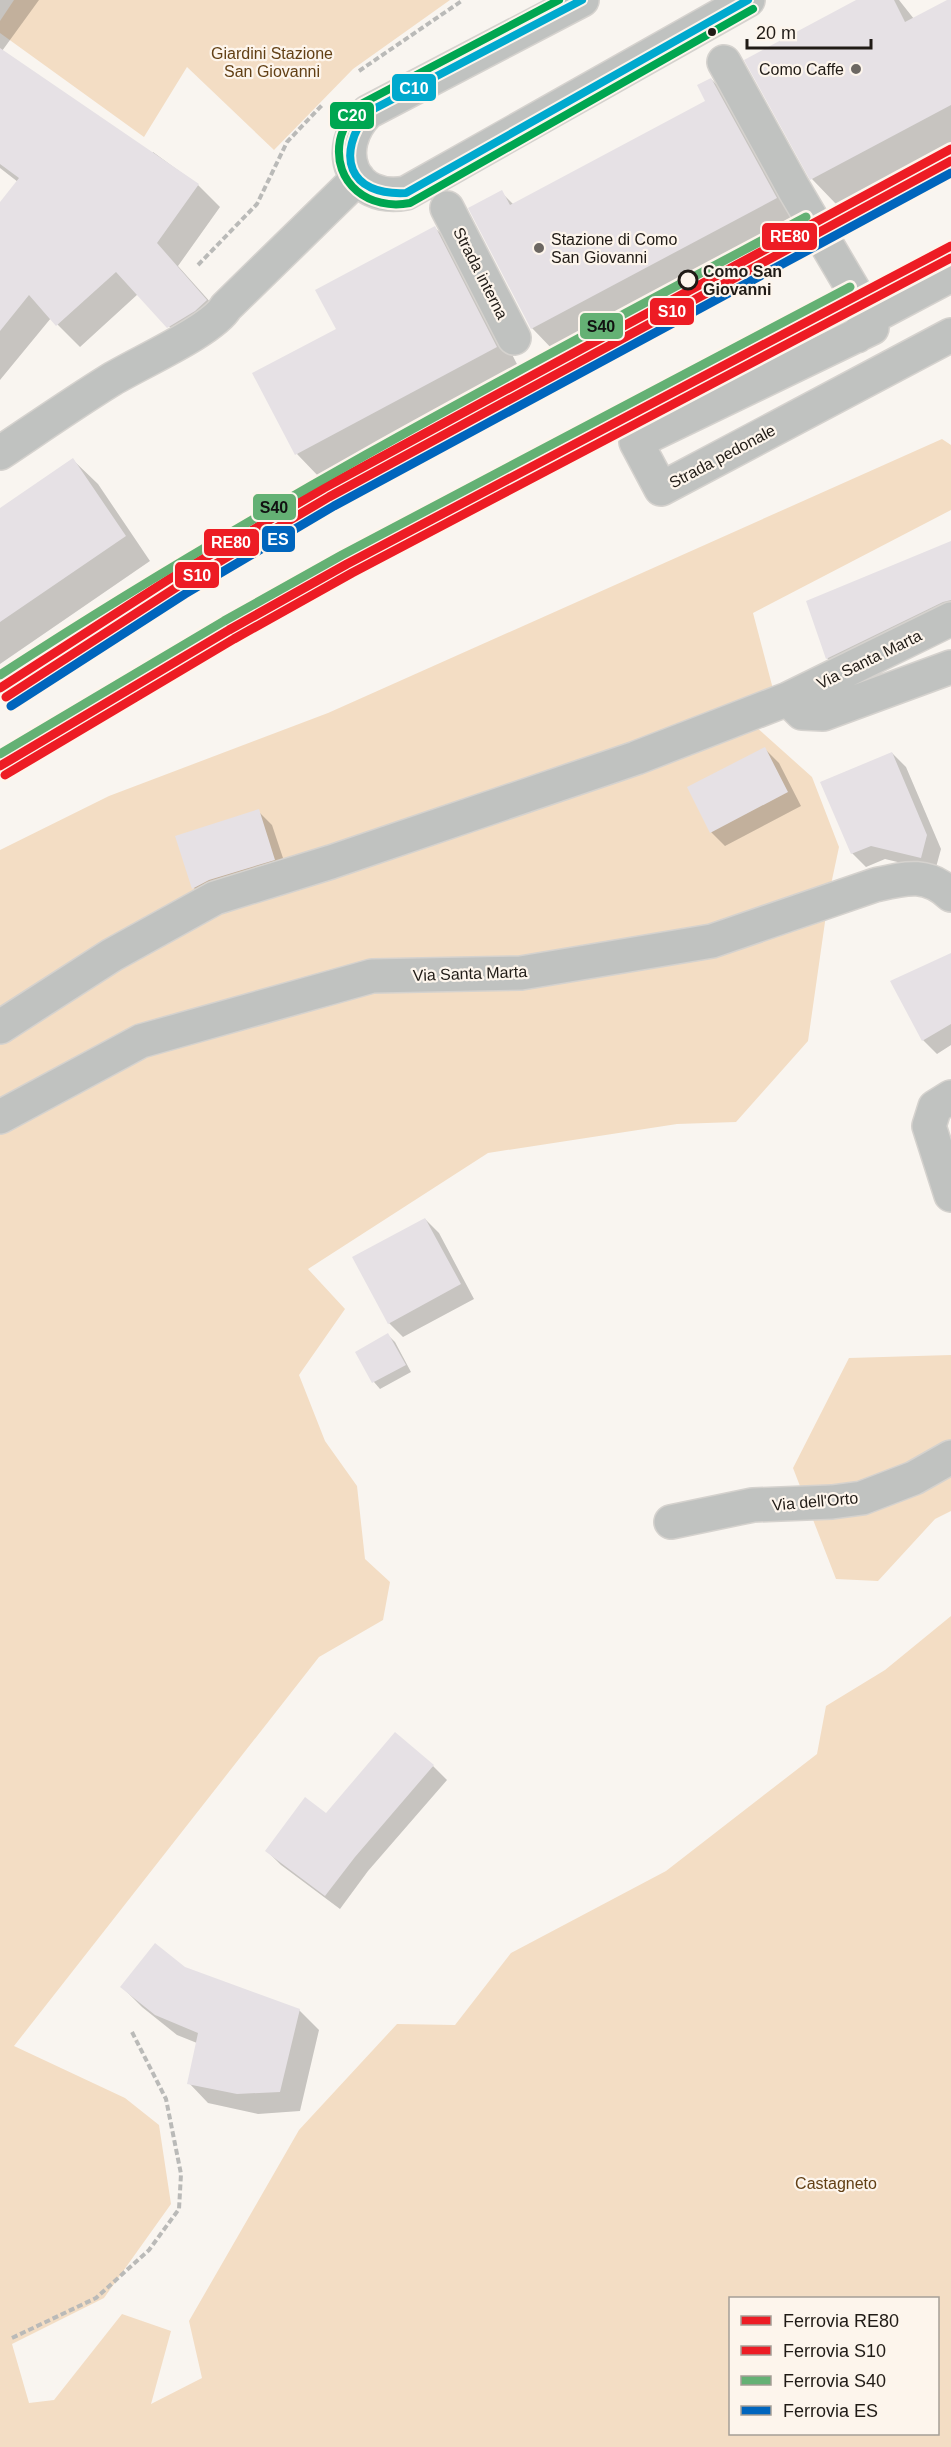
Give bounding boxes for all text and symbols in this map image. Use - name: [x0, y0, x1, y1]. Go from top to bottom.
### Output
- scale bar: [747, 12, 872, 50]
- text: 20 m: [756, 23, 796, 43]
- unlabelled marker: [706, 26, 718, 38]
- park label: Giardini Stazione San Giovanni: [211, 45, 333, 80]
- place label: Como Caffe: [759, 61, 844, 78]
- marker: Como Caffe: [849, 62, 863, 76]
- line badge: C10: [391, 73, 437, 102]
- text: C10: [399, 80, 429, 97]
- line badge: C20: [329, 101, 375, 130]
- text: C20: [337, 107, 367, 124]
- line badge: RE80: [761, 222, 818, 251]
- street label: Strada interna: [450, 225, 511, 322]
- text: RE80: [770, 228, 810, 245]
- place label: Stazione di Como San Giovanni: [551, 231, 677, 266]
- marker: Stazione di Como San Giovanni: [532, 241, 546, 255]
- place label: Como San Giovanni: [703, 263, 782, 298]
- marker: Como San Giovanni: [678, 270, 698, 290]
- line badge: S10: [649, 297, 695, 326]
- text: S10: [658, 303, 686, 320]
- line badge: S40: [579, 312, 624, 340]
- text: S40: [587, 318, 615, 335]
- street label: Strada pedonale: [666, 421, 778, 492]
- line badge: S40: [252, 493, 297, 521]
- text: S40: [260, 499, 288, 516]
- line badge: ES: [261, 525, 296, 553]
- line badge: RE80: [203, 528, 260, 557]
- text: ES: [267, 531, 289, 548]
- text: RE80: [211, 534, 251, 551]
- line badge: S10: [174, 561, 220, 589]
- text: S10: [183, 567, 211, 584]
- street label: Via Santa Marta: [814, 627, 924, 692]
- street label: Via Santa Marta: [413, 963, 528, 984]
- street label: Via dell'Orto: [771, 1489, 859, 1514]
- park label: Castagneto: [795, 2175, 877, 2192]
- legend: [729, 2297, 939, 2435]
- text: Ferrovia RE80: [783, 2311, 899, 2331]
- text: Ferrovia S10: [783, 2341, 886, 2361]
- text: Ferrovia S40: [783, 2371, 886, 2391]
- text: Ferrovia ES: [783, 2401, 878, 2421]

